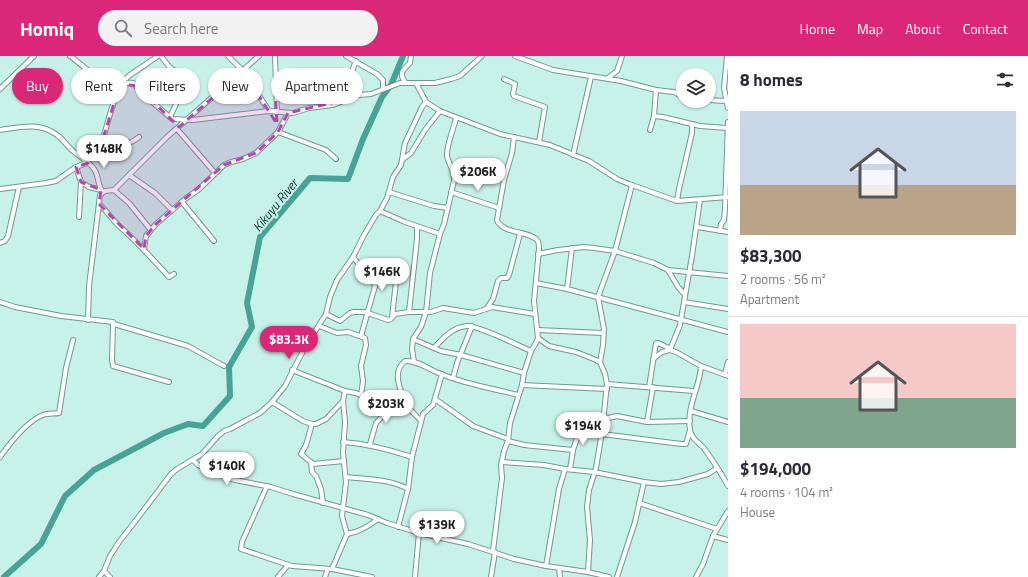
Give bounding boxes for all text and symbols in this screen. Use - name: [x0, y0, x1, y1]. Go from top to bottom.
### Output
- search box: [98, 10, 378, 46]
- text: Homiq: [20, 14, 74, 43]
- icon: search: [112, 17, 134, 39]
- text: Search here: [144, 17, 218, 40]
- text: Home: [800, 18, 835, 39]
- text: Map: [857, 18, 883, 39]
- text: About: [905, 18, 941, 39]
- text: Contact: [963, 18, 1008, 39]
- text: 8 homes: [740, 67, 803, 93]
- chip: Buy: [12, 68, 63, 104]
- chip: Rent: [71, 68, 127, 104]
- chip: Filters: [135, 68, 200, 104]
- chip: New: [208, 68, 263, 104]
- chip: Apartment: [271, 68, 363, 104]
- map controls: [676, 68, 716, 108]
- button: layers: [676, 68, 716, 108]
- icon: filters: [994, 69, 1016, 91]
- pin: $148K: [76, 135, 132, 169]
- icon: home: [842, 137, 914, 209]
- text: $148K: [86, 138, 122, 158]
- pin: $206K: [450, 158, 506, 192]
- text: $206K: [460, 161, 496, 181]
- water label: Kikuyu River: [247, 173, 304, 236]
- text: $83,300: [740, 243, 802, 269]
- pin: $146K: [354, 258, 410, 292]
- text: $146K: [364, 261, 400, 281]
- text: 2 rooms · 56 m²: [740, 269, 826, 289]
- text: Apartment: [740, 289, 799, 309]
- pin: $83.3K: [256, 326, 322, 360]
- text: $83.3K: [269, 329, 309, 349]
- icon: home: [842, 350, 914, 422]
- pin: $203K: [358, 390, 414, 424]
- text: $203K: [368, 393, 404, 413]
- pin: $194K: [555, 412, 611, 446]
- text: $194K: [565, 415, 601, 435]
- pin: $140K: [199, 452, 255, 486]
- text: $140K: [209, 455, 245, 475]
- text: $194,000: [740, 456, 811, 482]
- text: 4 rooms · 104 m²: [740, 482, 833, 502]
- text: House: [740, 502, 775, 522]
- pin: $139K: [409, 511, 465, 545]
- text: $139K: [419, 514, 455, 534]

